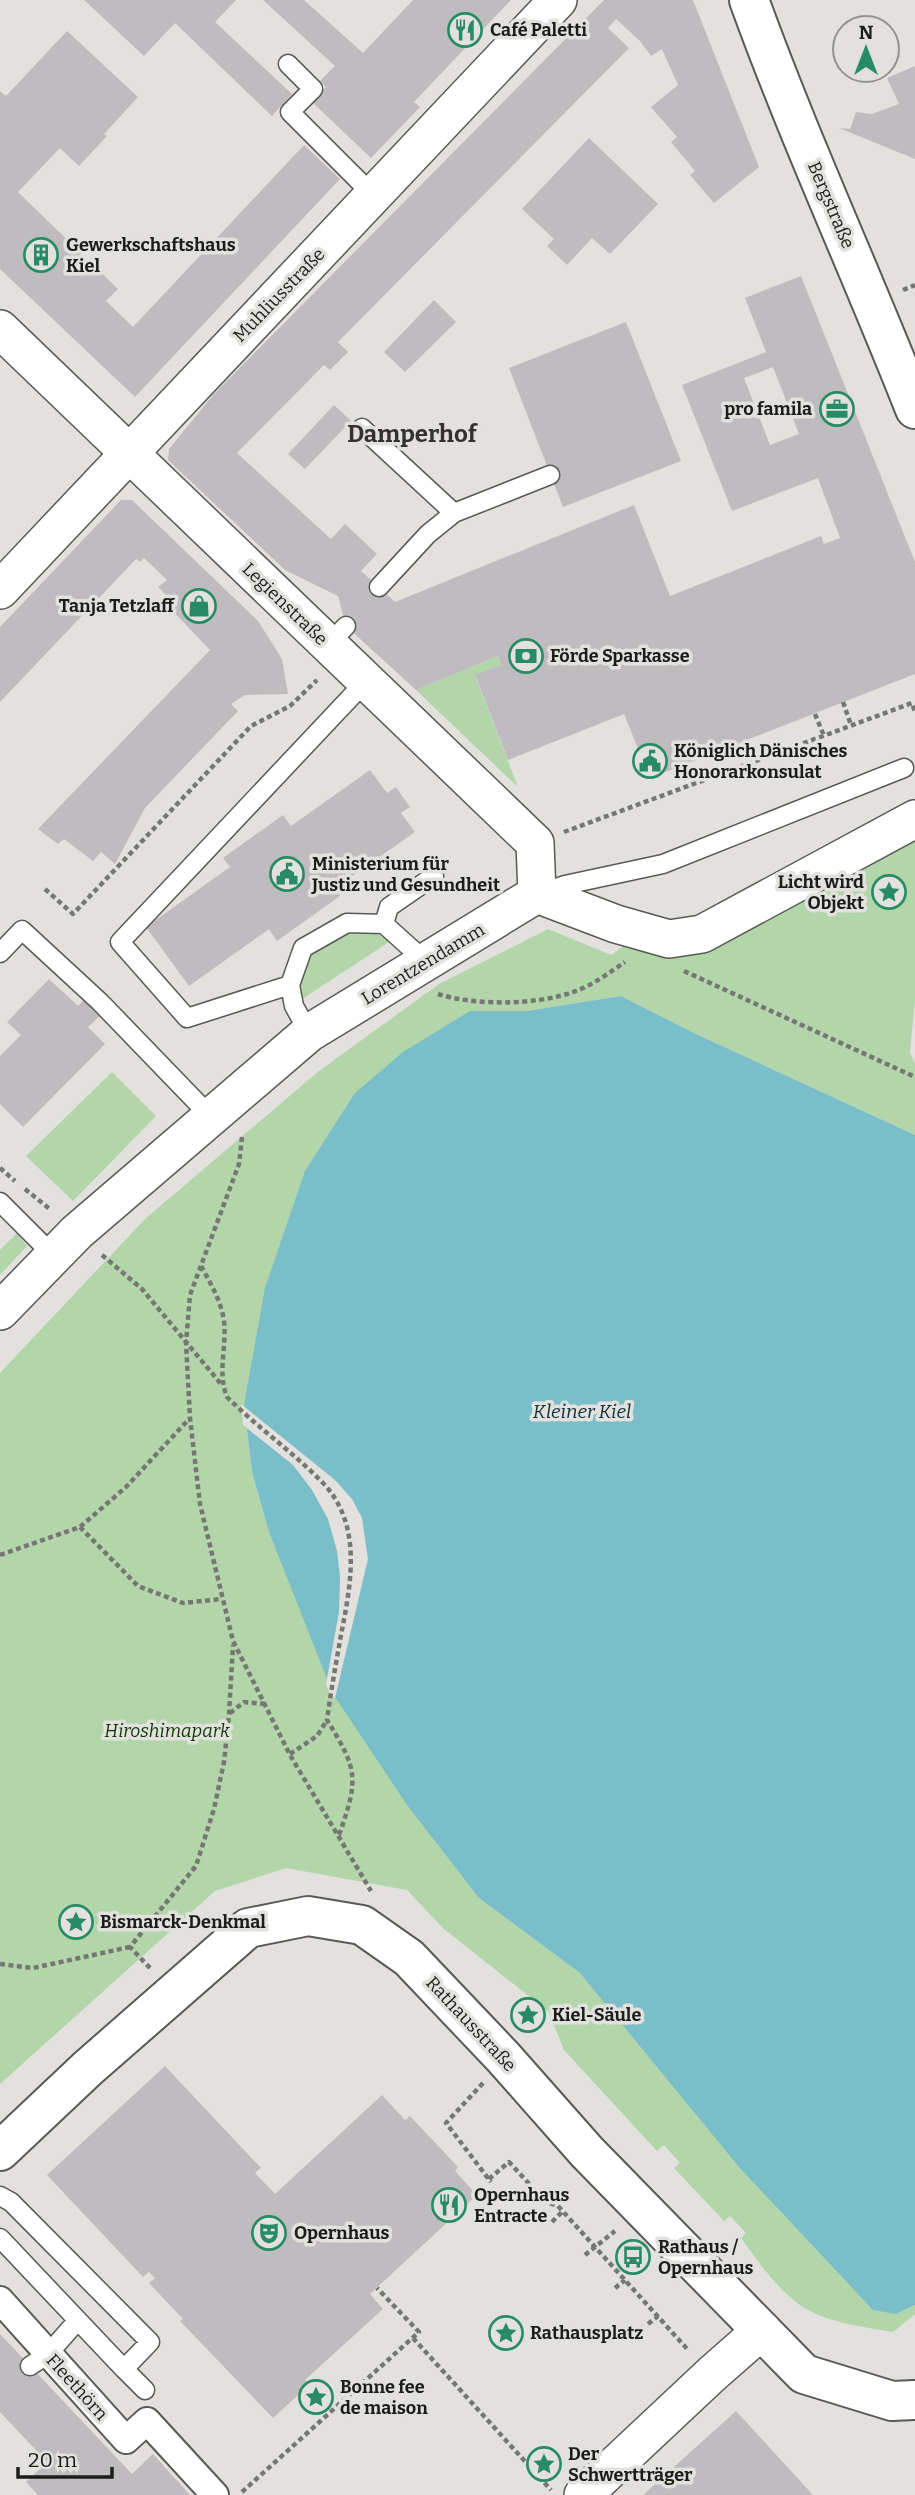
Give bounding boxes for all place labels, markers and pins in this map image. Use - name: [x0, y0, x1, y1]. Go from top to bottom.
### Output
- restaurant icon: Café Paletti: [446, 11, 484, 49]
- place label: Café Paletti: [490, 19, 587, 41]
- place label: Gewerkschaftshaus Kiel: [66, 234, 236, 277]
- building icon: Gewerkschaftshaus Kiel: [22, 236, 60, 274]
- office icon: pro famila: [818, 390, 856, 428]
- place label: pro famila: [724, 398, 812, 420]
- shop icon: Tanja Tetzlaff: [180, 587, 218, 625]
- place label: Tanja Tetzlaff: [59, 595, 175, 617]
- bank icon: Förde Sparkasse: [507, 637, 545, 675]
- place label: Förde Sparkasse: [550, 645, 690, 667]
- place label: Königlich Dänisches Honorarkonsulat: [674, 740, 848, 783]
- public building icon: Königlich Dänisches Honorarkonsulat: [631, 742, 669, 780]
- place label: Ministerium für Justiz und Gesundheit: [311, 853, 500, 896]
- public building icon: Ministerium für Justiz und Gesundheit: [268, 855, 306, 893]
- place label: Licht wird Objekt: [778, 871, 864, 914]
- place icon: Licht wird Objekt: [870, 873, 908, 911]
- place icon: Bismarck-Denkmal: [57, 1903, 95, 1941]
- place label: Bismarck-Denkmal: [100, 1911, 266, 1933]
- place icon: Kiel-Säule: [509, 1996, 547, 2034]
- place label: Kiel-Säule: [552, 2004, 641, 2026]
- place label: Opernhaus Entracte: [474, 2184, 570, 2227]
- restaurant icon: Opernhaus Entracte: [430, 2186, 468, 2224]
- theatre icon: Opernhaus: [250, 2214, 288, 2252]
- place label: Opernhaus: [294, 2222, 390, 2244]
- place label: Rathaus / Opernhaus: [658, 2236, 754, 2279]
- bus stop icon: Rathaus / Opernhaus: [614, 2238, 652, 2276]
- place icon: Rathausplatz: [487, 2314, 525, 2352]
- place label: Rathausplatz: [530, 2322, 643, 2344]
- place label: Bonne fee de maison: [340, 2376, 428, 2419]
- place icon: Bonne fee de maison: [297, 2378, 335, 2416]
- place label: Der Schwertträger: [568, 2443, 693, 2486]
- place icon: Der Schwertträger: [525, 2445, 563, 2483]

